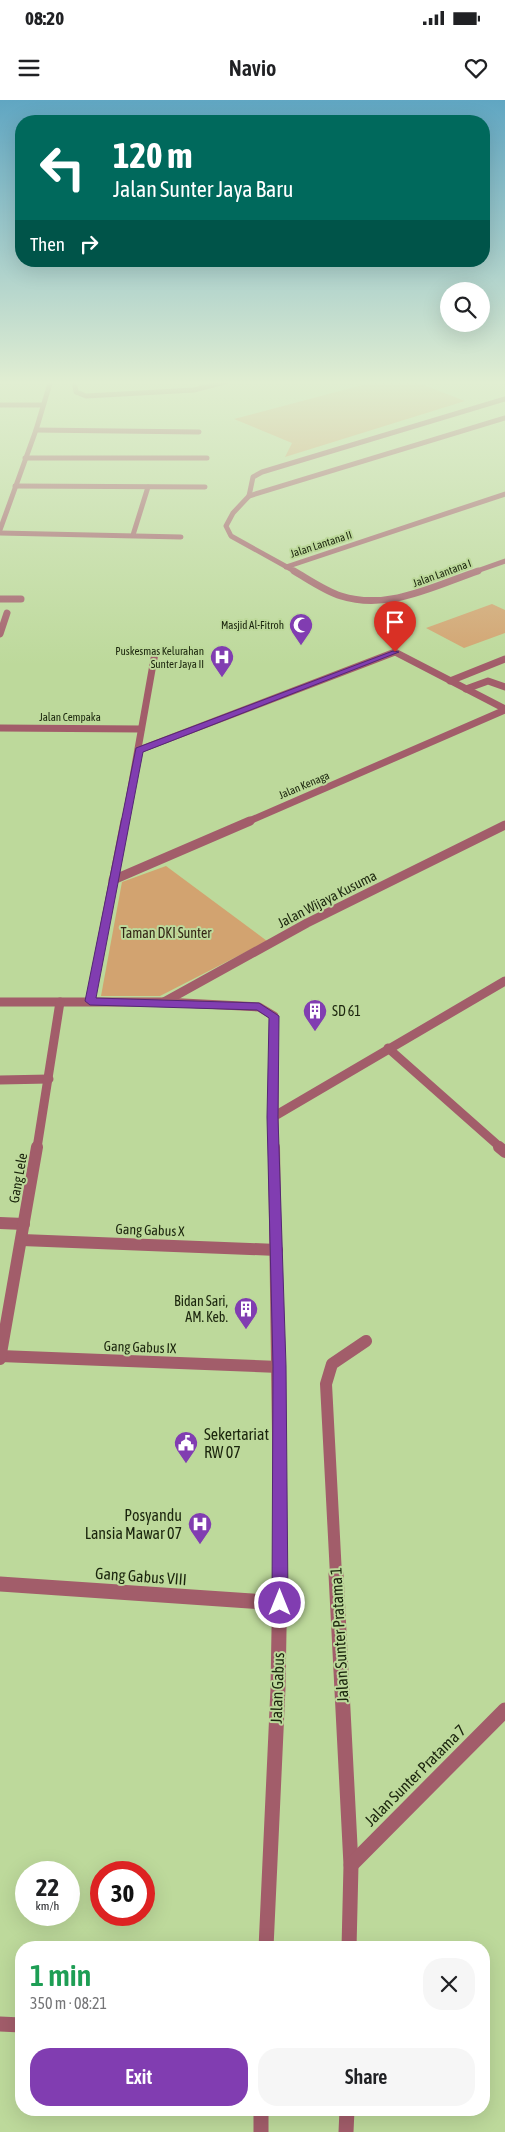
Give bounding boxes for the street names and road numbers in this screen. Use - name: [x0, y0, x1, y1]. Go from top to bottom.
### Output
- street label: Jalan Lantana II: [289, 528, 353, 560]
- street label: Jalan Lantana I: [411, 557, 473, 589]
- street label: Jalan Cempaka: [39, 711, 101, 723]
- street label: Jalan Kenaga: [277, 769, 331, 801]
- street label: Jalan Wijaya Kusuma: [275, 867, 379, 931]
- street label: Gang Lele: [6, 1152, 30, 1204]
- street label: Gang Gabus X: [115, 1221, 186, 1239]
- street label: Gang Gabus IX: [103, 1338, 177, 1356]
- street label: Gang Gabus VIII: [94, 1564, 187, 1589]
- street label: Jalan Sunter Pratama 1: [326, 1567, 352, 1703]
- street label: Jalan Gabus: [267, 1652, 287, 1724]
- street label: Jalan Sunter Pratama 7: [361, 1721, 469, 1829]

